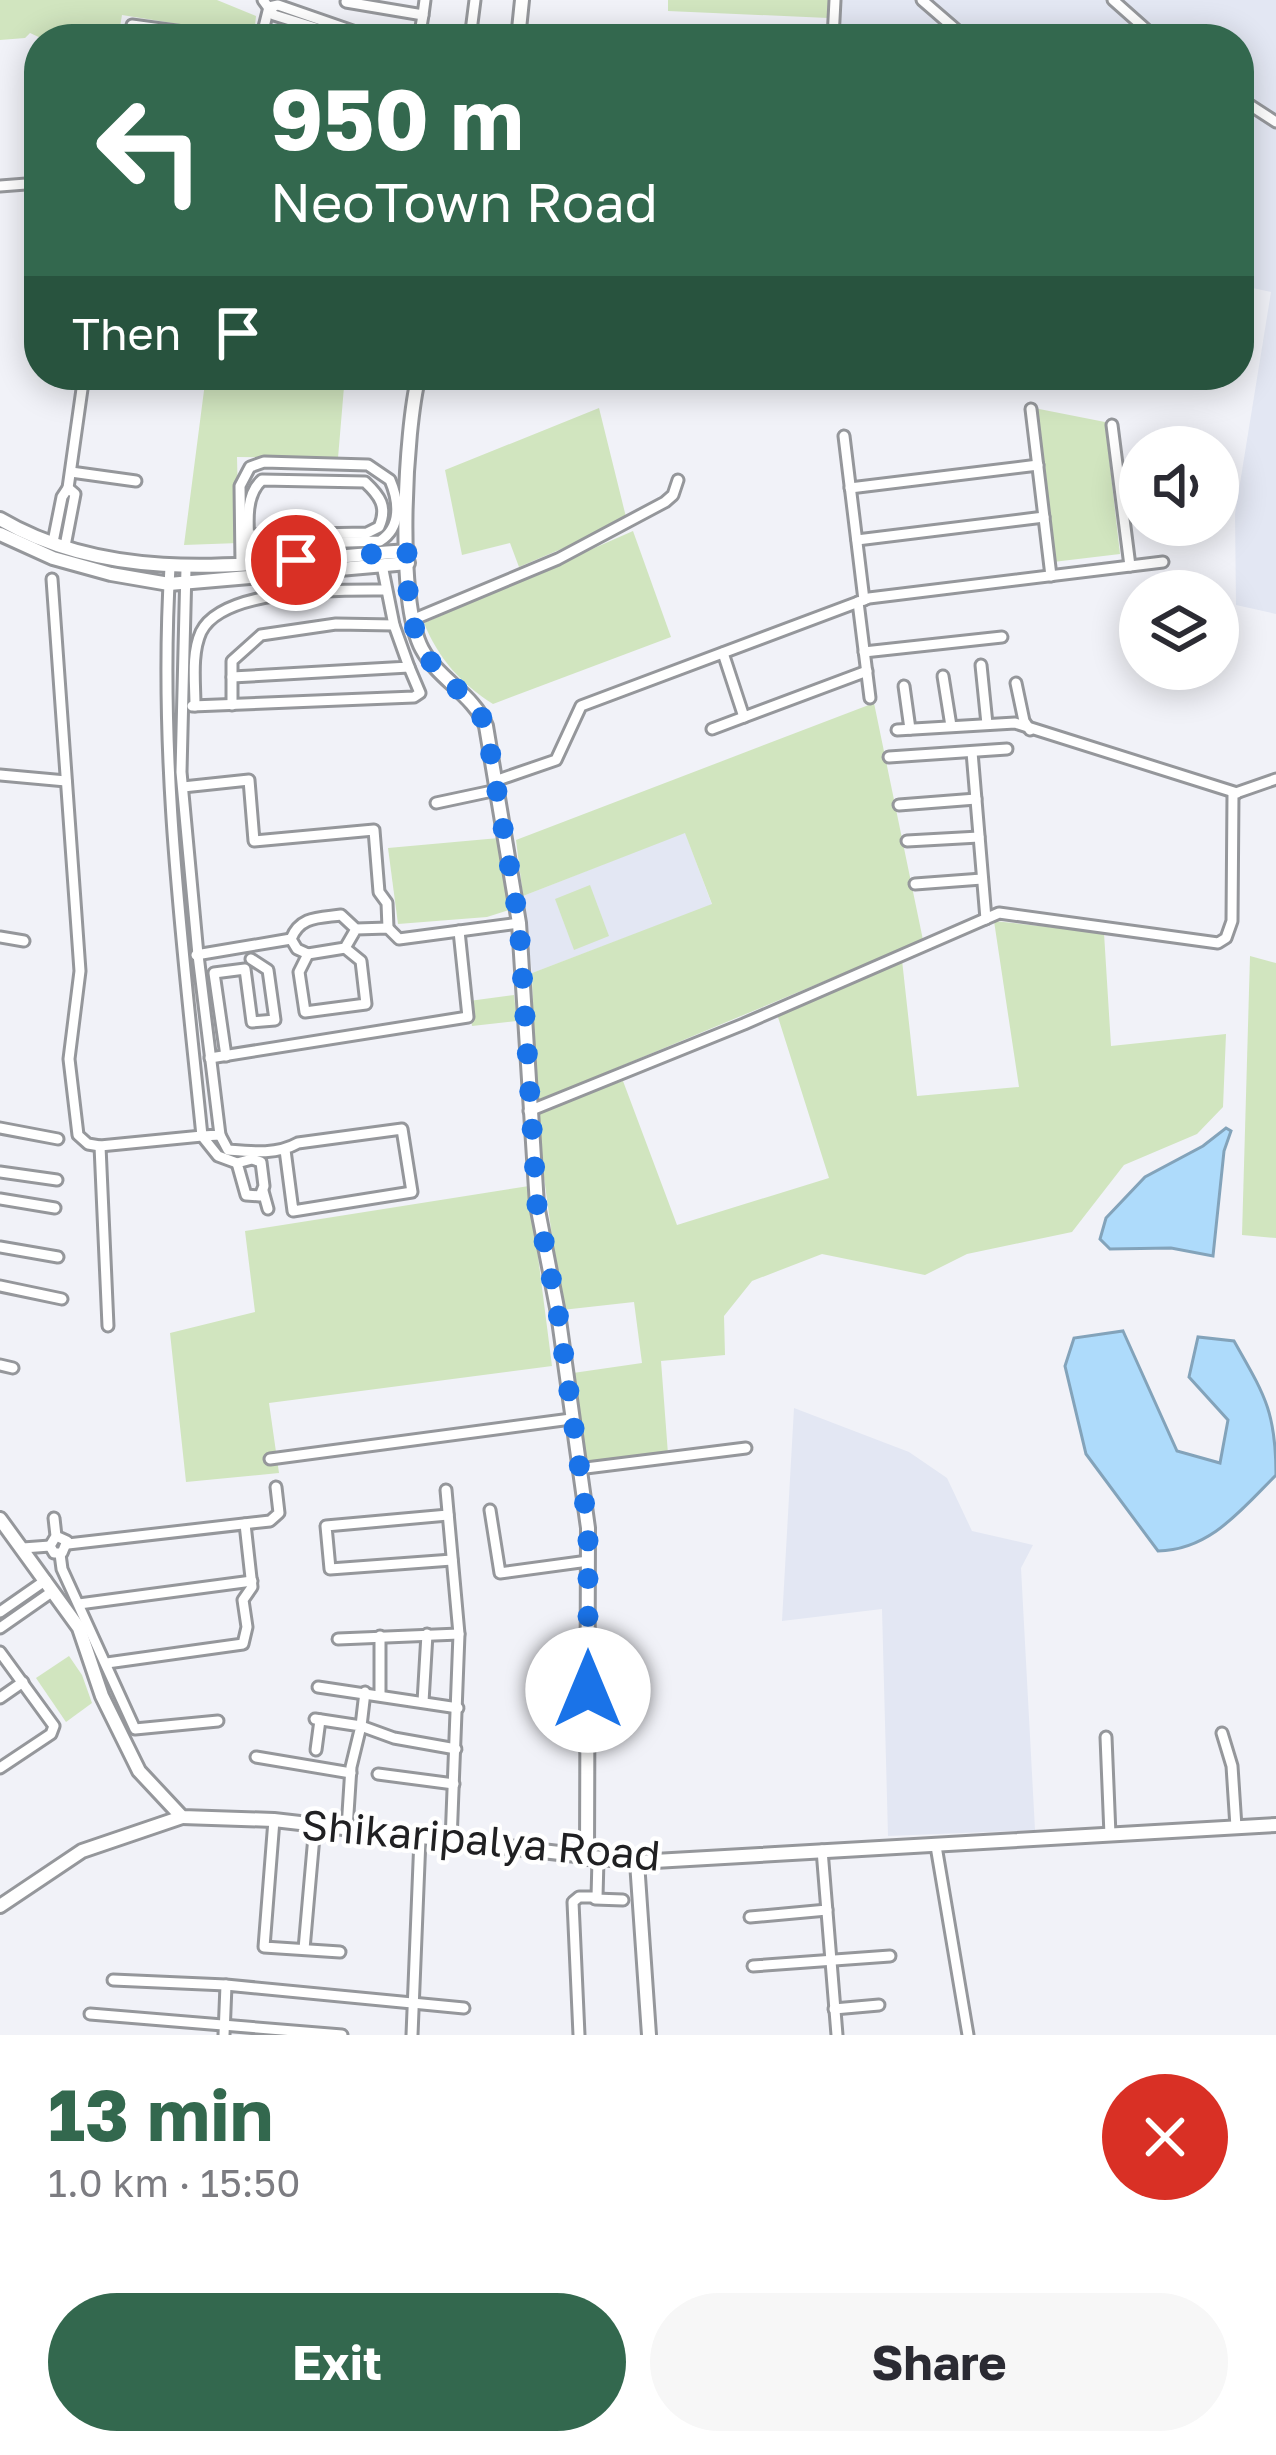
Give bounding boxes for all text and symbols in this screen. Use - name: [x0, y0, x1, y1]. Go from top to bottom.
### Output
- text: 950 m: [270, 68, 524, 168]
- icon: left: [72, 72, 228, 228]
- text: NeoTown Road: [270, 169, 658, 234]
- icon: arrive: [205, 300, 271, 366]
- text: Then: [72, 306, 181, 360]
- map controls: [1119, 426, 1239, 690]
- button: sound: [1119, 426, 1239, 546]
- pin: [245, 509, 347, 611]
- icon: arrive: [263, 527, 329, 593]
- button: layers: [1119, 570, 1239, 690]
- position arrow: [525, 1627, 651, 1753]
- street label: Shikaripalya Road: [299, 1798, 663, 1880]
- text: 13 min: [48, 2070, 273, 2157]
- button: close: [1102, 2074, 1228, 2200]
- text: 1.0 km · 15:50: [48, 2159, 300, 2206]
- button: Exit: [48, 2293, 626, 2431]
- button: Share: [650, 2293, 1228, 2431]

